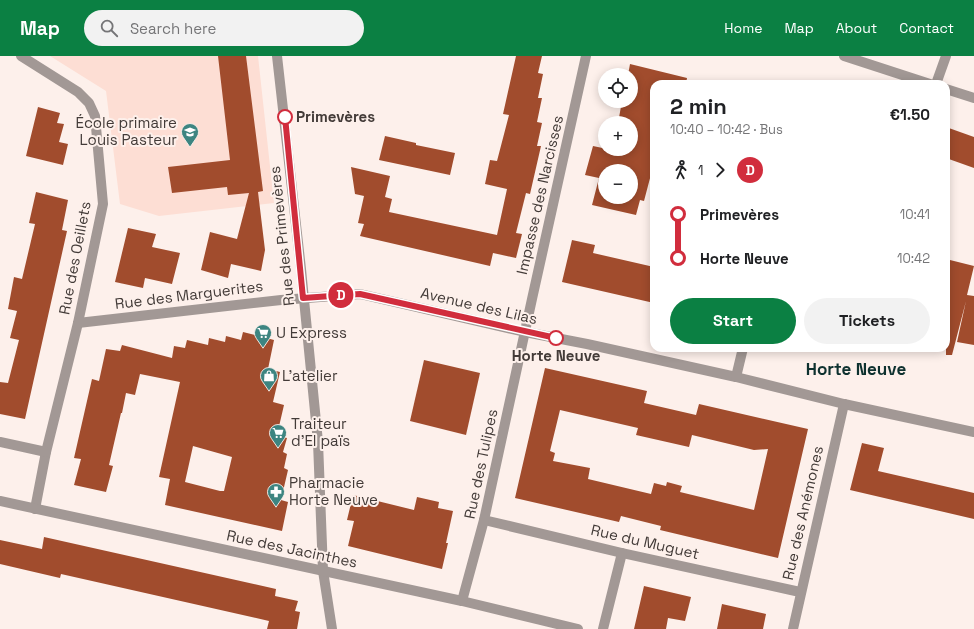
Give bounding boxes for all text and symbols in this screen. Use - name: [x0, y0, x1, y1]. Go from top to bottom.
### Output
- search box: [84, 10, 364, 46]
- text: Map: [20, 16, 60, 41]
- icon: search: [98, 17, 120, 39]
- text: Search here: [130, 19, 216, 38]
- text: Home: [724, 19, 762, 37]
- text: Map: [784, 19, 814, 37]
- text: About: [836, 19, 877, 37]
- text: Contact: [899, 19, 954, 37]
- map controls: [598, 68, 638, 204]
- button: locate: [598, 68, 638, 108]
- text: 2 min: [670, 92, 727, 120]
- text: €1.50: [890, 105, 930, 124]
- place label: Primevères: [296, 107, 375, 126]
- marker: Primevères: [277, 109, 293, 125]
- place label: École primaire Louis Pasteur: [75, 113, 177, 149]
- street label: Impasse des Narcisses: [512, 113, 567, 276]
- button: +: [598, 116, 638, 156]
- text: 10:40 – 10:42 · Bus: [670, 121, 783, 138]
- school or university icon: École primaire Louis Pasteur: [180, 122, 200, 147]
- icon: walk: [670, 159, 692, 181]
- icon: forward: [709, 159, 731, 181]
- text: D: [745, 161, 755, 179]
- text: 1: [698, 162, 703, 179]
- button: −: [598, 164, 638, 204]
- street label: Rue des Primevères: [265, 165, 298, 307]
- street label: Rue des Oeillets: [54, 200, 95, 316]
- text: Primevères: [700, 205, 779, 224]
- text: 10:41: [900, 206, 930, 223]
- text: Horte Neuve: [700, 249, 789, 268]
- text: 10:42: [897, 250, 930, 267]
- street label: Rue des Marguerites: [114, 276, 264, 313]
- line badge: D: [328, 282, 354, 308]
- street label: Avenue des Lilas: [419, 283, 539, 328]
- text: D: [336, 286, 346, 304]
- button: Start: [670, 298, 796, 344]
- button: Tickets: [804, 298, 930, 344]
- supermarket icon: U Express: [253, 323, 273, 348]
- place label: U Express: [276, 323, 347, 342]
- marker: Horte Neuve: [548, 330, 564, 346]
- place label: Horte Neuve: [512, 346, 601, 365]
- district label: Horte Neuve: [806, 358, 906, 380]
- shop icon: L'atelier: [259, 366, 279, 391]
- place label: L'atelier: [282, 366, 338, 385]
- street label: Rue des Tulipes: [460, 407, 501, 521]
- place label: Traiteur d'El païs: [291, 414, 350, 450]
- supermarket icon: Traiteur d'El païs: [268, 423, 288, 448]
- street label: Rue des Anémones: [778, 444, 827, 582]
- place label: Pharmacie Horte Neuve: [289, 473, 378, 509]
- pharmacy icon: Pharmacie Horte Neuve: [266, 482, 286, 507]
- street label: Rue du Muguet: [589, 520, 701, 563]
- street label: Rue des Jacinthes: [225, 525, 359, 572]

